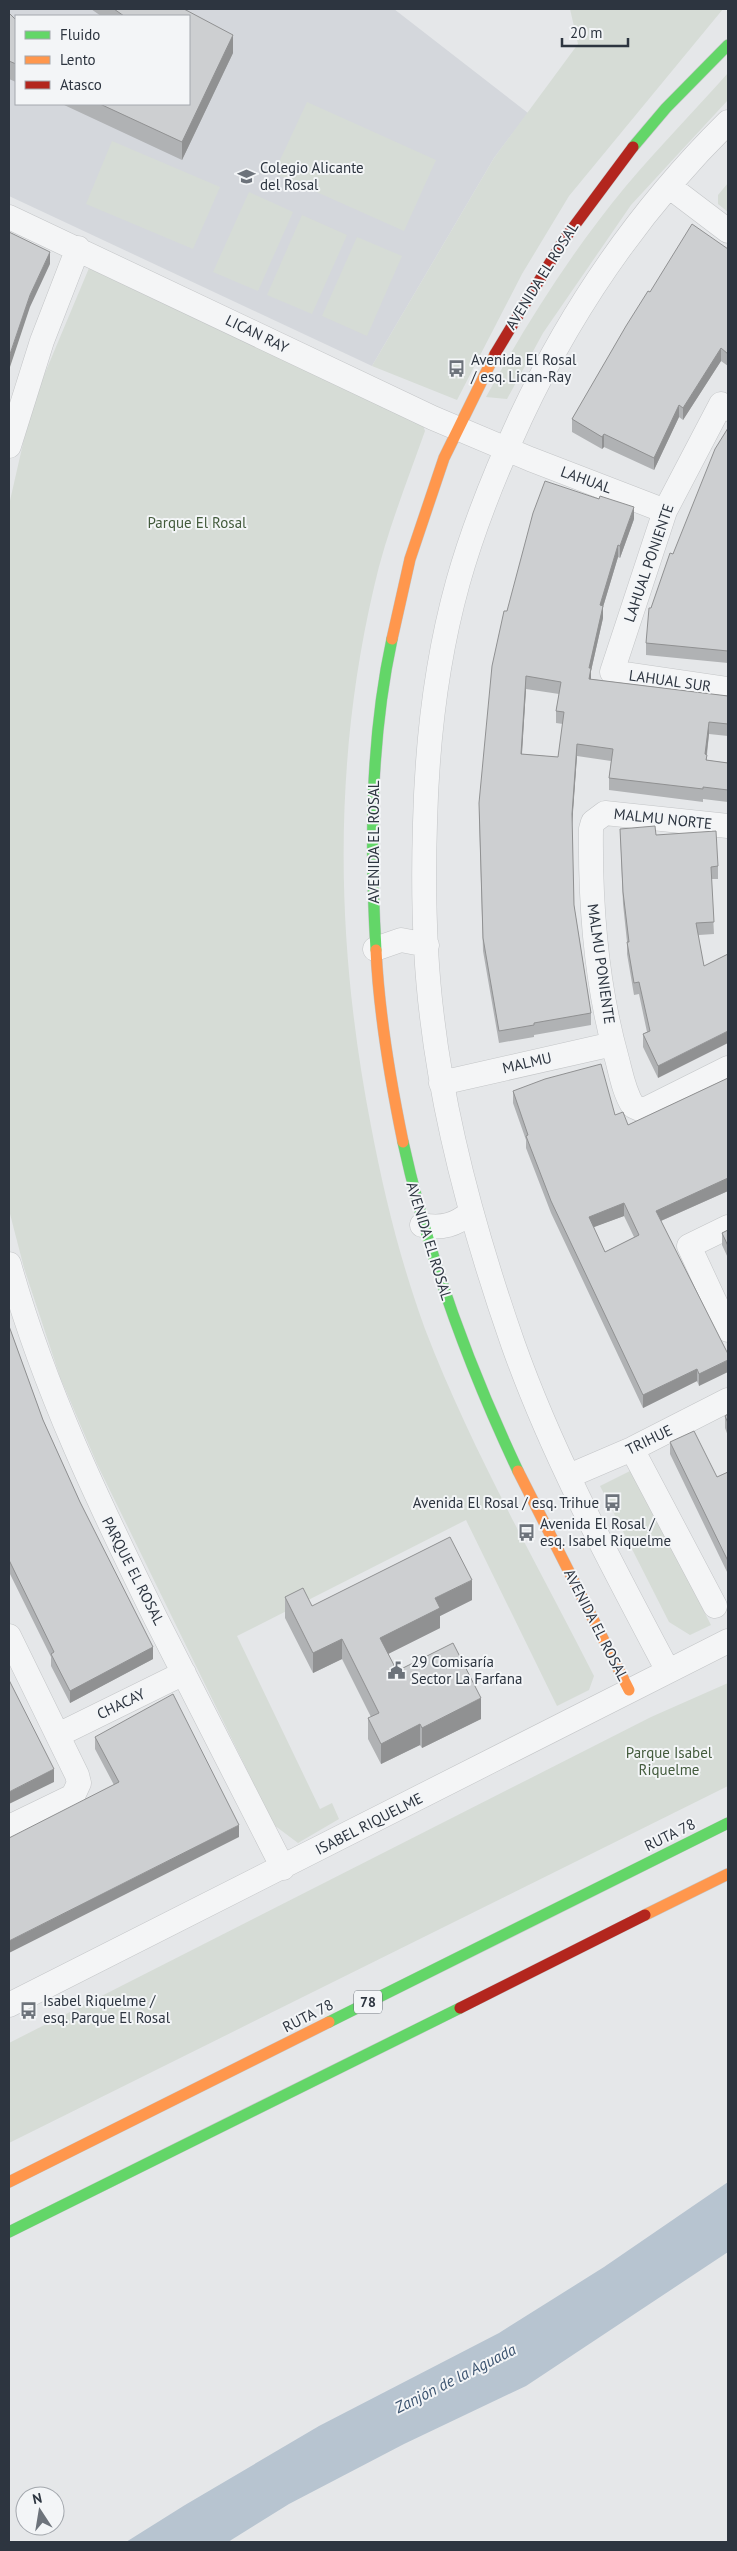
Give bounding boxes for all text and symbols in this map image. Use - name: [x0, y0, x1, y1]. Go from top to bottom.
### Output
- legend: [15, 15, 190, 105]
- scale bar: [562, 15, 628, 47]
- text: 20 m: [570, 23, 603, 42]
- text: Fluido: [60, 25, 100, 44]
- text: Lento: [60, 50, 96, 69]
- text: Atasco: [60, 75, 102, 94]
- place label: Colegio Alicante del Rosal: [260, 158, 364, 194]
- school or university icon: Colegio Alicante del Rosal: [236, 167, 256, 187]
- street label: AVENIDA EL ROSAL: [501, 218, 582, 333]
- street label: LICAN RAY: [223, 310, 292, 357]
- place label: Avenida El Rosal / esq. Lican-Ray: [470, 350, 577, 386]
- bus stop icon: Avenida El Rosal / esq. Lican-Ray: [447, 359, 467, 379]
- street label: LAHUAL: [558, 462, 615, 498]
- street label: LAHUAL PONIENTE: [619, 501, 678, 624]
- park label: Parque El Rosal: [148, 513, 247, 532]
- street label: LAHUAL SUR: [628, 665, 713, 696]
- street label: AVENIDA EL ROSAL: [364, 780, 383, 903]
- street label: MALMU NORTE: [613, 804, 713, 833]
- street label: MALMU PONIENTE: [584, 902, 619, 1025]
- street label: MALMU: [500, 1048, 553, 1077]
- street label: AVENIDA EL ROSAL: [402, 1179, 457, 1303]
- street label: TRIHUE: [622, 1420, 675, 1459]
- place label: Avenida El Rosal / esq. Trihue: [413, 1493, 599, 1512]
- bus stop icon: Avenida El Rosal / esq. Trihue: [603, 1493, 623, 1513]
- street label: PARQUE EL ROSAL: [98, 1514, 169, 1628]
- place label: Avenida El Rosal / esq. Isabel Riquelme: [540, 1514, 671, 1550]
- bus stop icon: Avenida El Rosal / esq. Isabel Riquelme: [516, 1523, 536, 1543]
- street label: AVENIDA EL ROSAL: [560, 1566, 633, 1684]
- place label: 29 Comisaría Sector La Farfana: [411, 1652, 522, 1688]
- public building icon: 29 Comisaría Sector La Farfana: [387, 1661, 407, 1681]
- street label: CHACAY: [94, 1683, 149, 1723]
- park label: Parque Isabel Riquelme: [626, 1743, 713, 1779]
- street label: ISABEL RIQUELME: [312, 1788, 426, 1859]
- street label: RUTA 78: [641, 1814, 698, 1855]
- road number: 78: [354, 1990, 382, 2014]
- place label: Isabel Riquelme / esq. Parque El Rosal: [43, 1991, 171, 2027]
- street label: RUTA 78: [279, 1995, 336, 2036]
- bus stop icon: Isabel Riquelme / esq. Parque El Rosal: [19, 2000, 39, 2020]
- water label: Zanjón de la Aguada: [390, 2339, 519, 2418]
- north arrow: [15, 2486, 65, 2536]
- text: N: [31, 2489, 44, 2508]

